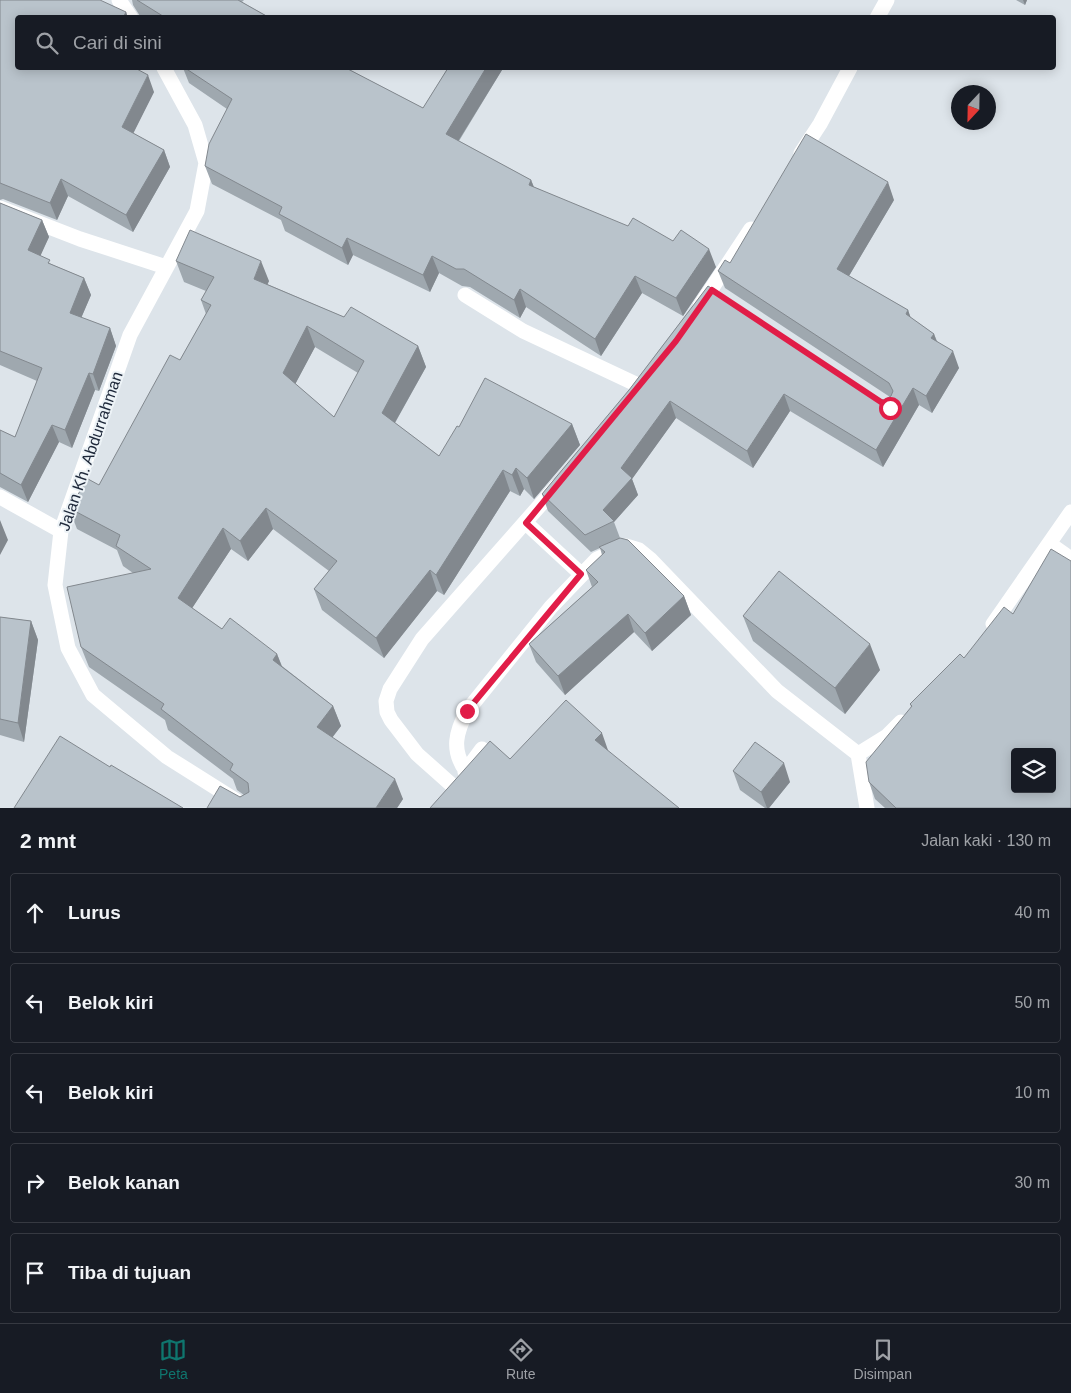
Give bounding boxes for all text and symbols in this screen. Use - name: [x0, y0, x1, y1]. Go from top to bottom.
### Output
- search box: [15, 15, 1056, 70]
- icon: search: [33, 29, 61, 57]
- text: Cari di sini: [73, 32, 162, 53]
- north arrow: [951, 85, 996, 130]
- street label: Jalan Kh. Abdurrahman: [55, 369, 126, 533]
- route start: [879, 397, 902, 420]
- route end: [456, 700, 479, 723]
- map controls: [1011, 748, 1056, 793]
- button: layers: [1011, 748, 1056, 793]
- text: 2 mnt: [20, 829, 76, 852]
- text: Jalan kaki · 130 m: [921, 832, 1051, 849]
- icon: ahead: [21, 899, 49, 927]
- text: Lurus: [68, 902, 121, 923]
- text: 40 m: [1014, 904, 1050, 921]
- icon: left: [21, 989, 49, 1017]
- text: Belok kiri: [68, 992, 154, 1013]
- text: 50 m: [1014, 994, 1050, 1011]
- icon: left: [21, 1079, 49, 1107]
- text: Belok kiri: [68, 1082, 154, 1103]
- text: 10 m: [1014, 1084, 1050, 1101]
- icon: right: [21, 1169, 49, 1197]
- text: Belok kanan: [68, 1172, 180, 1193]
- text: 30 m: [1014, 1174, 1050, 1191]
- icon: arrive: [21, 1259, 49, 1287]
- text: Tiba di tujuan: [68, 1262, 191, 1283]
- tab: Peta: [159, 1336, 188, 1382]
- tab: Rute: [506, 1336, 536, 1382]
- tab: Disimpan: [854, 1336, 912, 1382]

